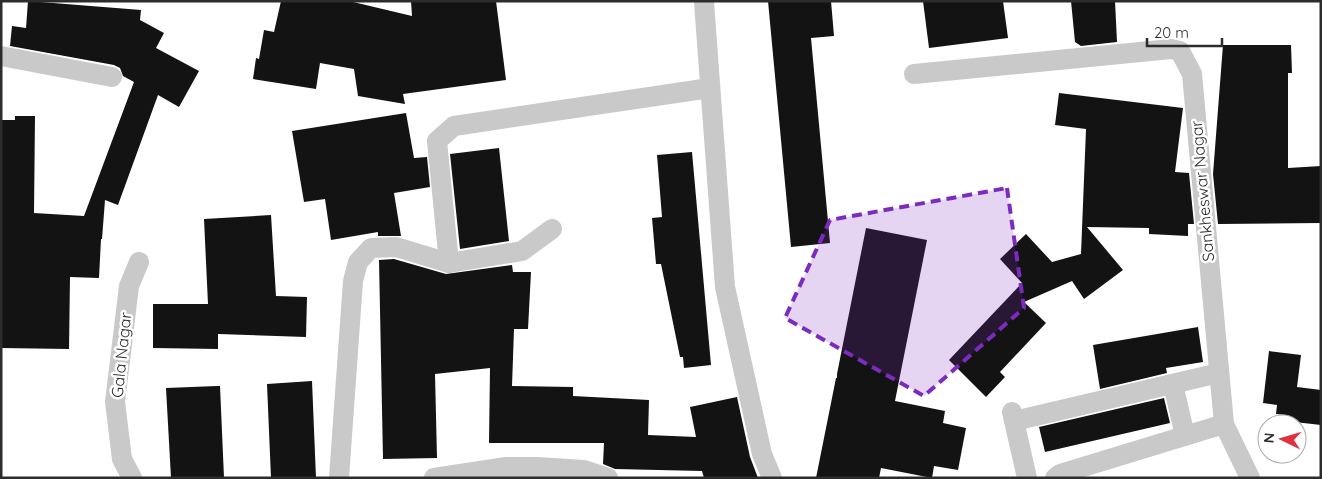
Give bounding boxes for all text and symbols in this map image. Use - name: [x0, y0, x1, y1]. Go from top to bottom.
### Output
- scale bar: [1147, 15, 1222, 47]
- text: 20 m: [1154, 23, 1189, 42]
- street label: Sankheswar Nagar: [1186, 120, 1218, 262]
- street label: Gala Nagar: [107, 311, 135, 399]
- north arrow: [1257, 414, 1307, 464]
- text: N: [1260, 432, 1278, 444]

